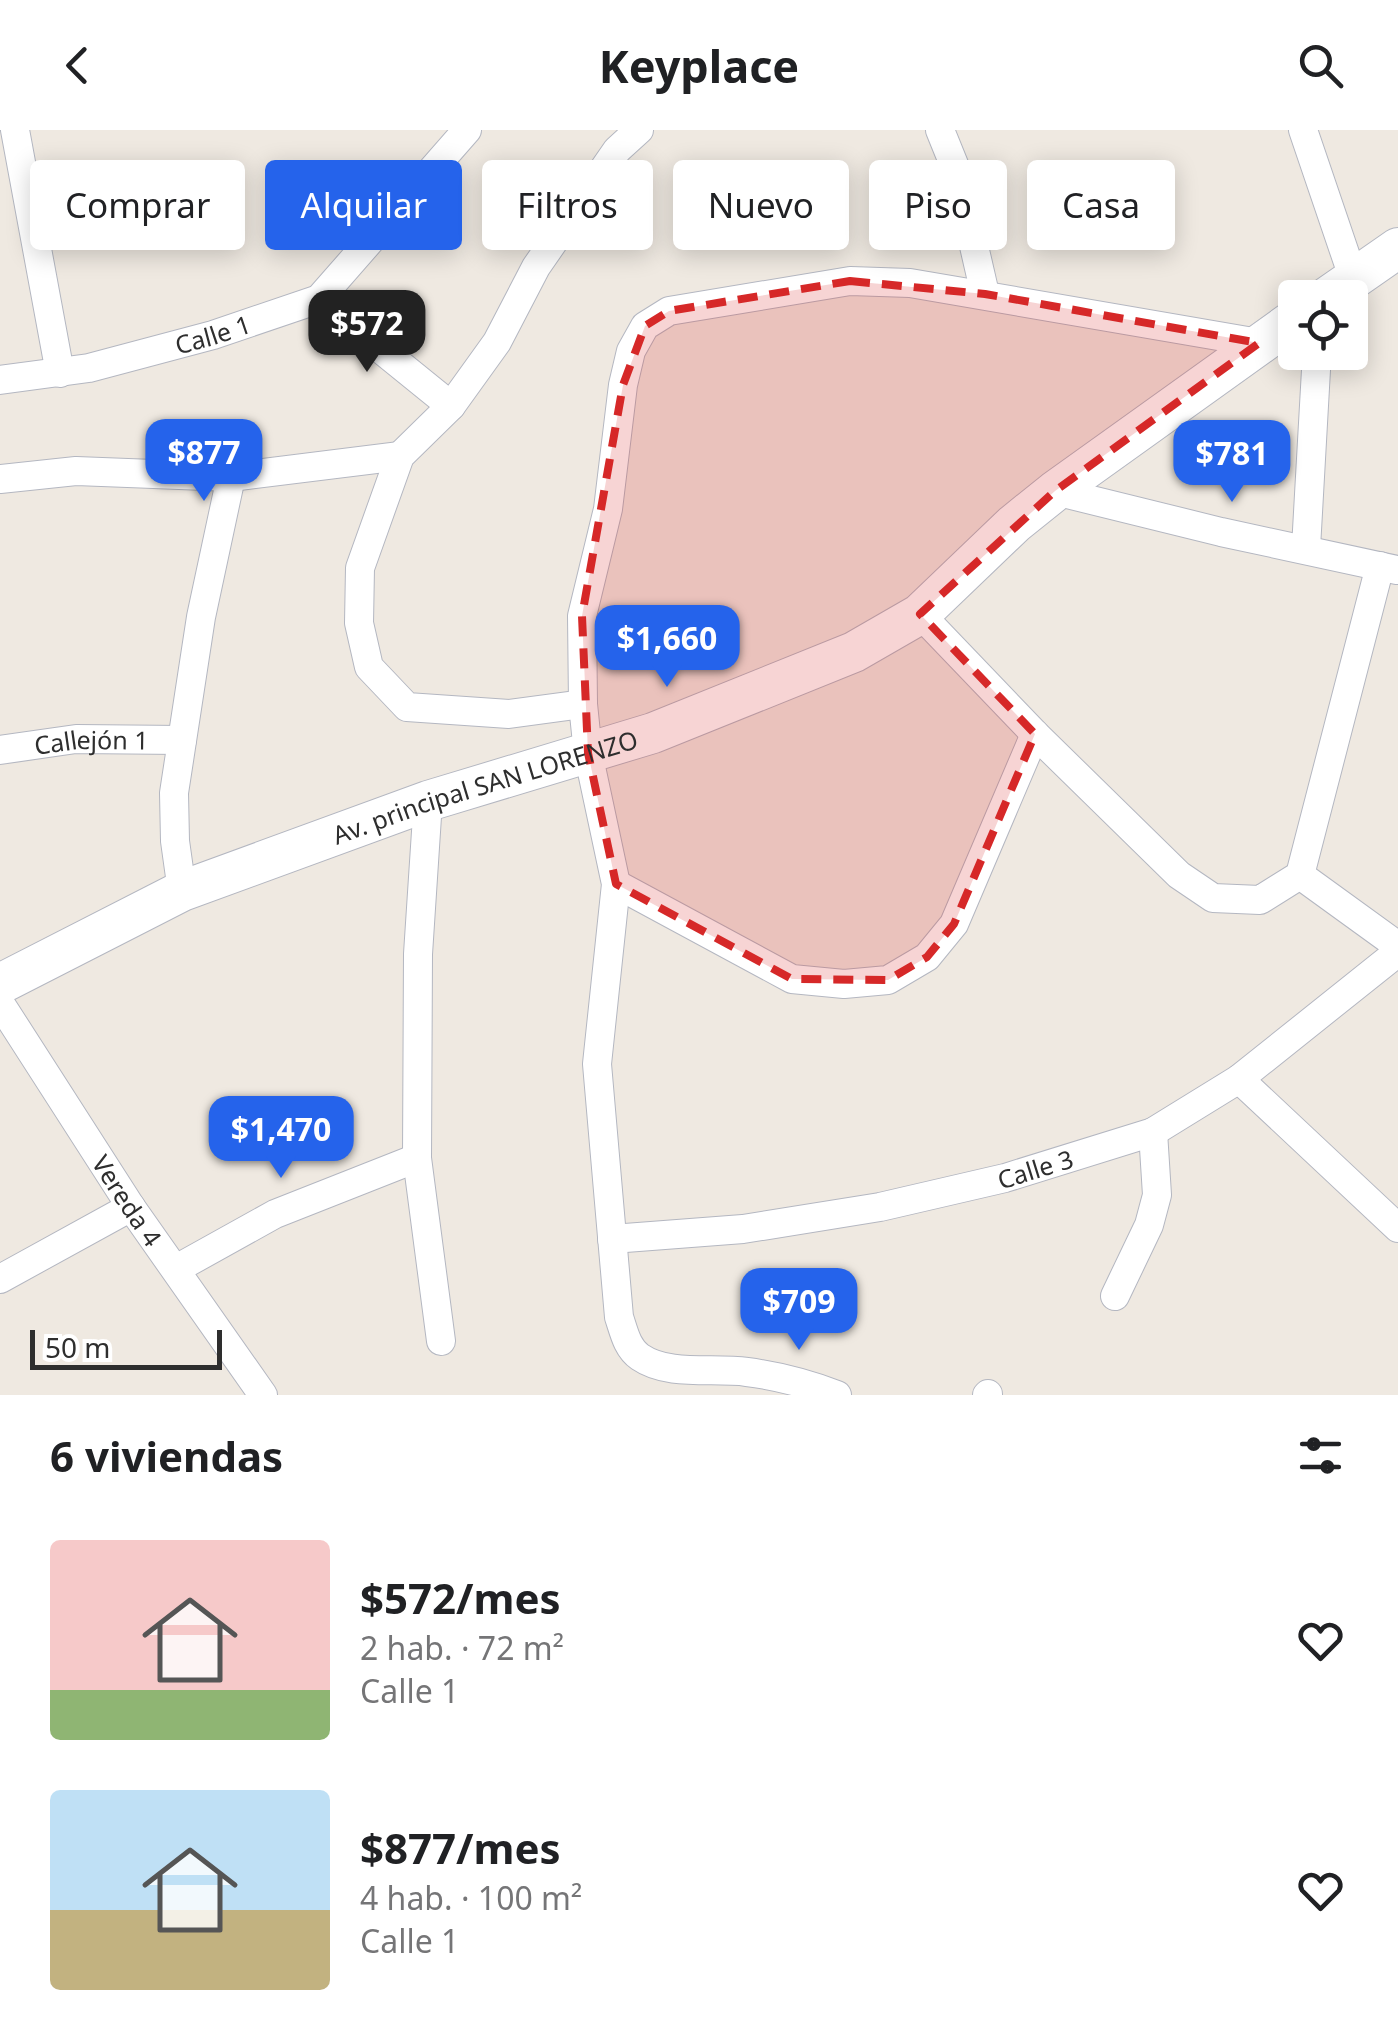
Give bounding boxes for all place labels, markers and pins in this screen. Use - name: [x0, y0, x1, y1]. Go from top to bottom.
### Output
- pin: $572: [308, 290, 426, 375]
- pin: $877: [145, 419, 263, 504]
- pin: $781: [1173, 420, 1291, 505]
- pin: $1,660: [586, 605, 748, 690]
- pin: $1,470: [200, 1096, 362, 1181]
- pin: $709: [740, 1268, 858, 1353]

